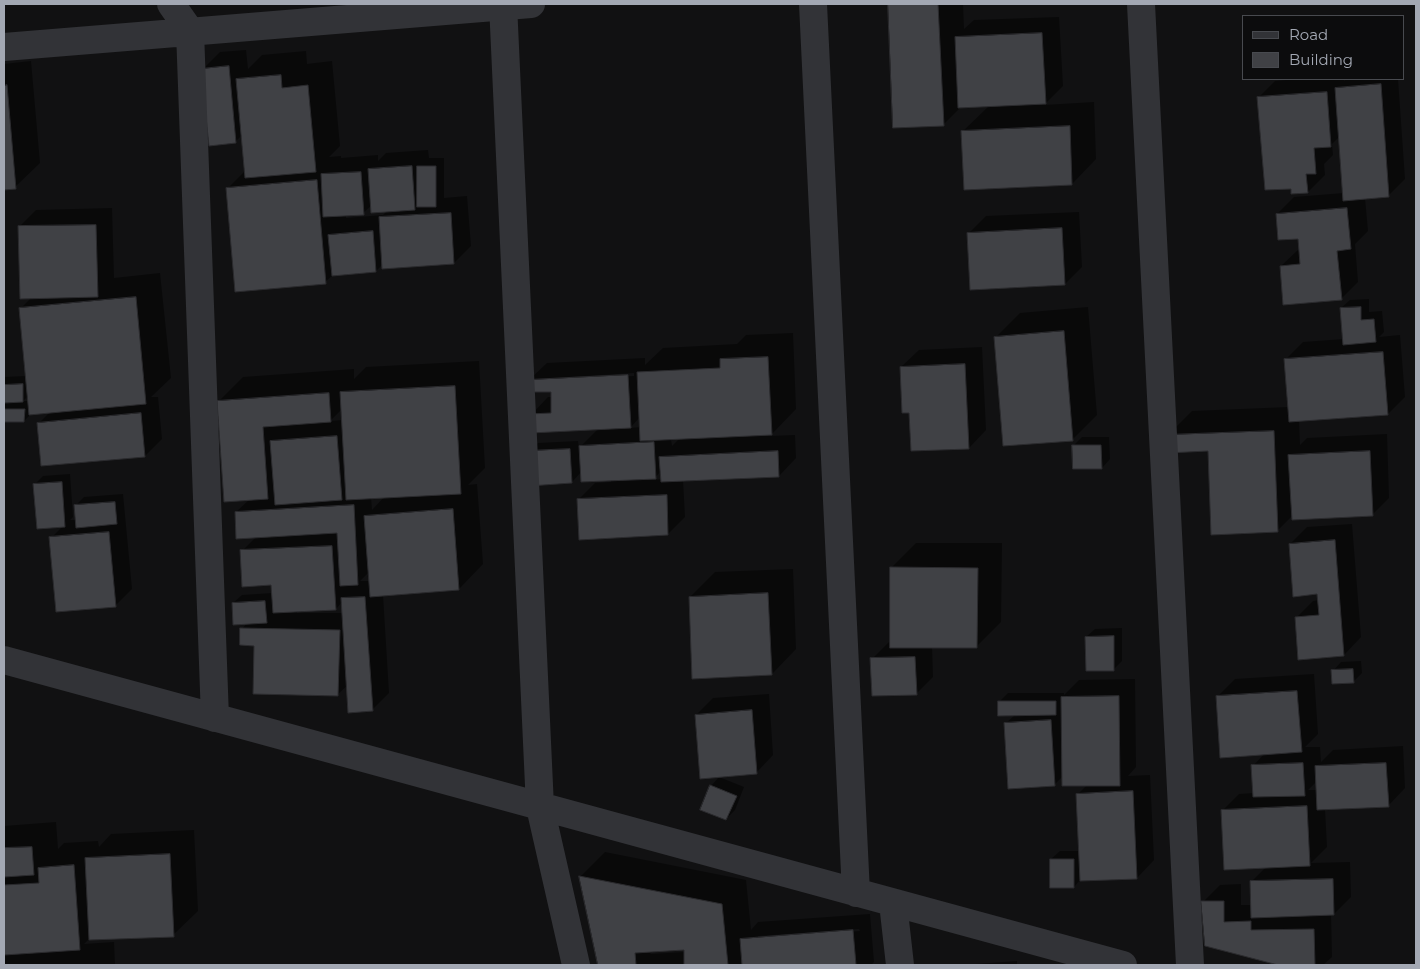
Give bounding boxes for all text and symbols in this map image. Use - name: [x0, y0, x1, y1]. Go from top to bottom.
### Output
- legend: [1242, 15, 1405, 80]
- text: Road: [1289, 25, 1328, 44]
- text: Building: [1289, 50, 1353, 69]

